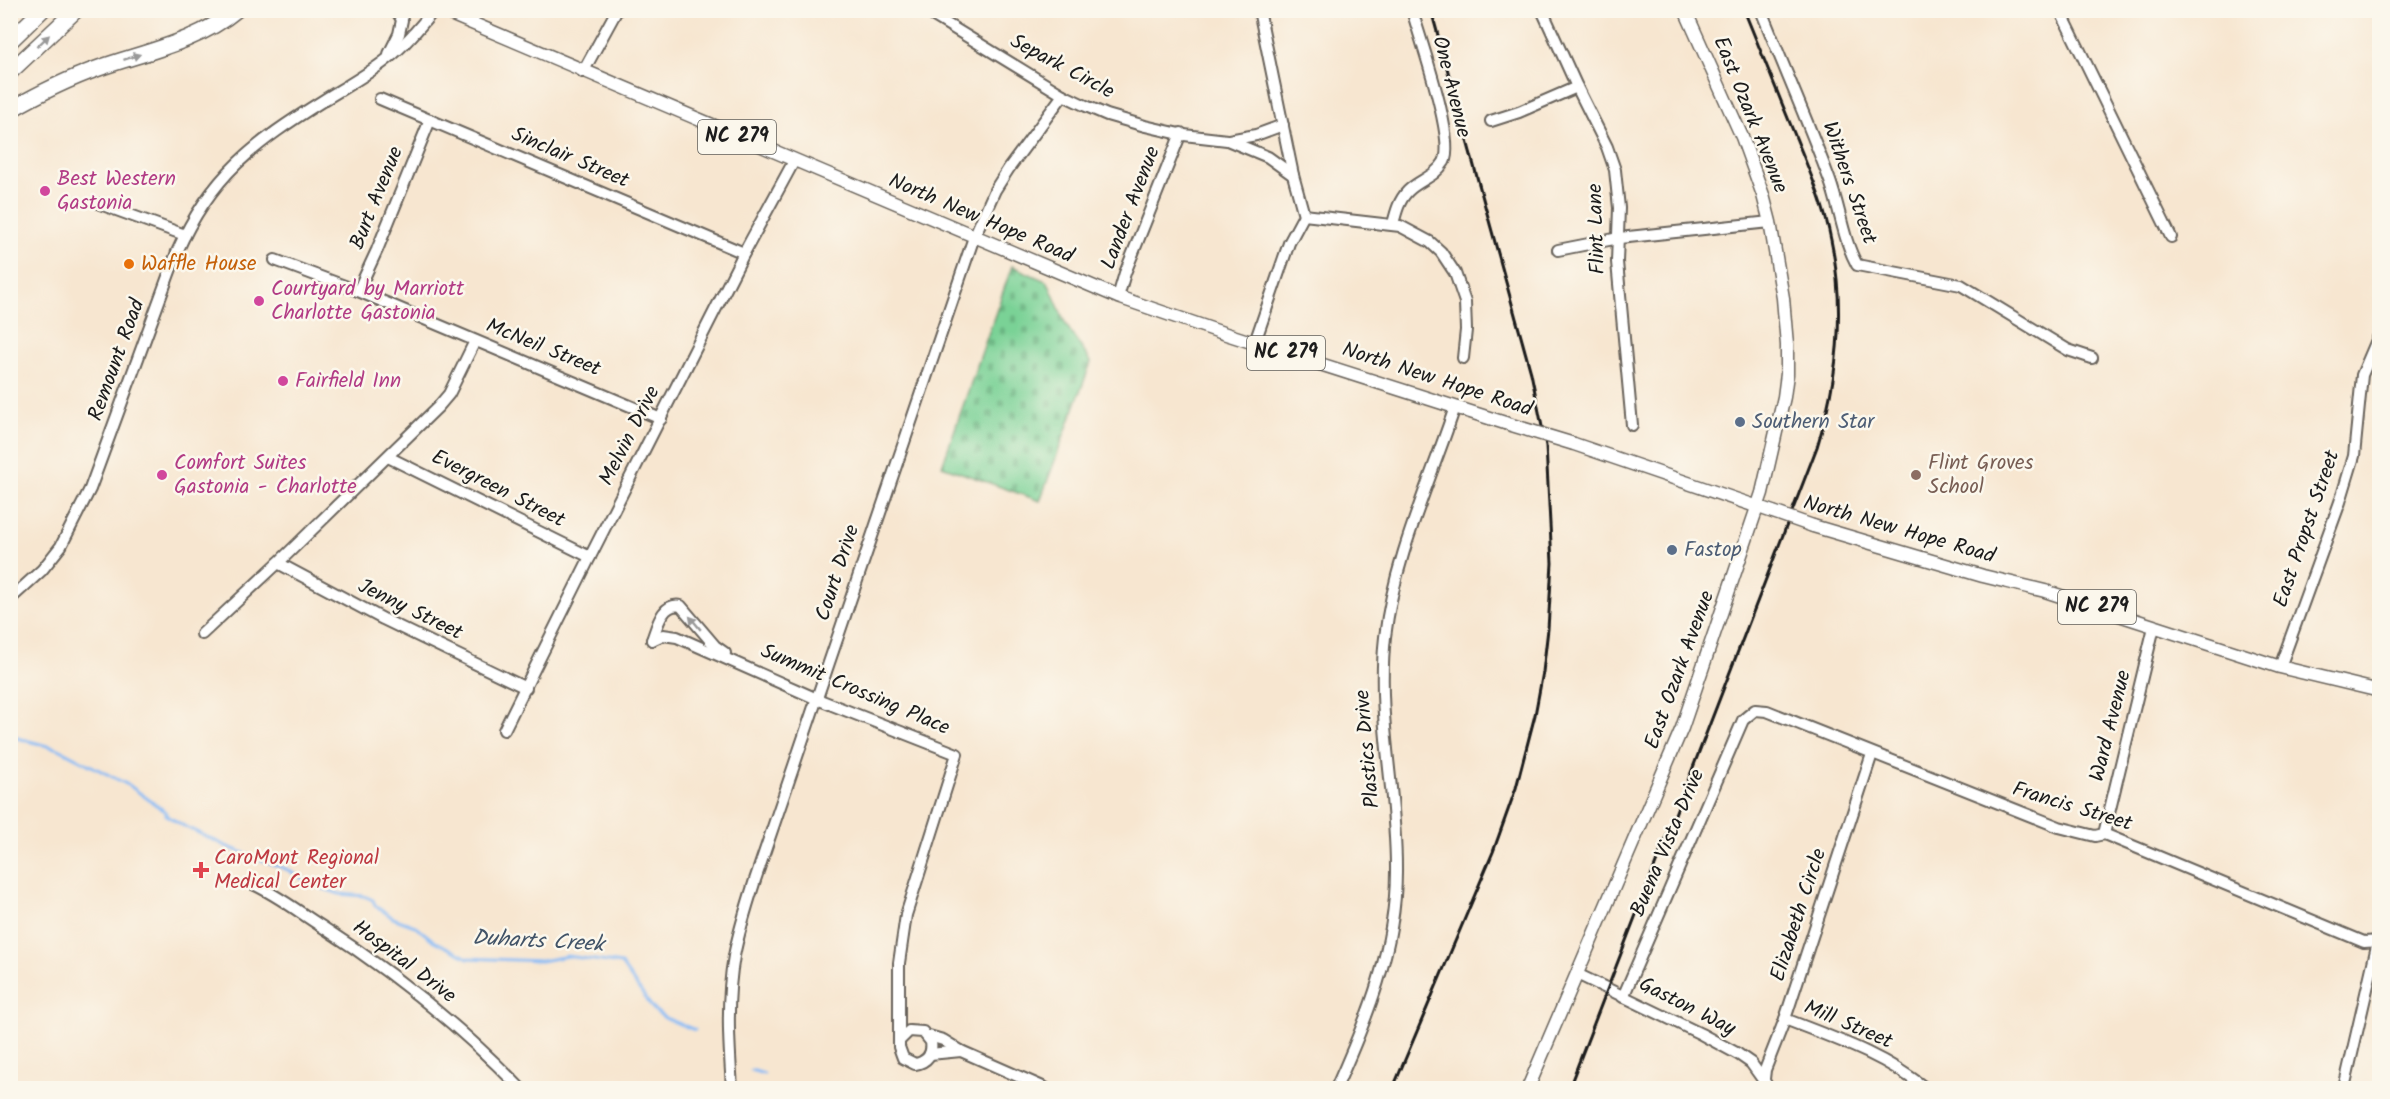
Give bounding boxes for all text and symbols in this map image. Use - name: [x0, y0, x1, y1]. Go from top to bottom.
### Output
- street label: Separk Circle: [1004, 26, 1121, 109]
- street label: East Ozark Avenue: [1703, 32, 1797, 199]
- street label: One Avenue: [1422, 33, 1480, 142]
- one-way arrow: [35, 35, 50, 48]
- one-way arrow: [123, 51, 141, 61]
- street label: Withers Street: [1813, 117, 1886, 250]
- street label: Sinclair Street: [506, 118, 635, 198]
- road number: NC 279: [698, 120, 776, 154]
- street label: Burt Avenue: [341, 141, 413, 255]
- street label: Lander Avenue: [1092, 141, 1170, 274]
- place label: Best Western Gastonia: [57, 163, 176, 220]
- street label: North New Hope Road: [883, 165, 1079, 273]
- street label: Flint Lane: [1579, 182, 1615, 275]
- marker: Best Western Gastonia: [38, 184, 52, 198]
- place label: Waffle House: [141, 248, 257, 281]
- marker: Waffle House: [122, 257, 136, 271]
- place label: Courtyard by Marriott Charlotte Gastonia: [271, 273, 465, 330]
- street label: Remount Road: [80, 294, 155, 426]
- marker: Courtyard by Marriott Charlotte Gastonia: [252, 294, 266, 308]
- street label: McNeil Street: [481, 310, 606, 386]
- street label: North New Hope Road: [1338, 334, 1537, 426]
- road number: NC 279: [1247, 336, 1325, 370]
- place label: Fairfield Inn: [295, 365, 401, 398]
- marker: Fairfield Inn: [276, 374, 290, 388]
- street label: Melvin Drive: [591, 380, 670, 492]
- place label: Southern Star: [1752, 406, 1875, 439]
- marker: Southern Star: [1733, 415, 1747, 429]
- street label: Evergreen Street: [425, 441, 571, 537]
- street label: East Propst Street: [2265, 445, 2350, 612]
- place label: Comfort Suites Gastonia - Charlotte: [174, 447, 357, 504]
- place label: Flint Groves School: [1928, 447, 2033, 504]
- marker: Comfort Suites Gastonia - Charlotte: [155, 468, 169, 482]
- marker: Flint Groves School: [1909, 468, 1923, 482]
- street label: North New Hope Road: [1799, 487, 1999, 573]
- street label: Court Drive: [807, 520, 869, 625]
- place label: Fastop: [1684, 534, 1741, 567]
- marker: Fastop: [1665, 543, 1679, 557]
- street label: Jenny Street: [352, 570, 469, 650]
- street label: East Ozark Avenue: [1636, 586, 1724, 754]
- road number: NC 279: [2058, 590, 2136, 624]
- one-way arrow: [689, 616, 702, 631]
- street label: Summit Crossing Place: [755, 635, 955, 745]
- street label: Ward Avenue: [2081, 666, 2141, 785]
- street label: Plastics Drive: [1346, 688, 1390, 810]
- street label: Buena Vista Drive: [1622, 763, 1714, 922]
- street label: Francis Street: [2008, 773, 2137, 841]
- place label: CaroMont Regional Medical Center: [214, 842, 379, 899]
- street label: Elizabeth Circle: [1762, 844, 1836, 986]
- marker: CaroMont Regional Medical Center: [192, 861, 210, 879]
- street label: Hospital Drive: [345, 912, 463, 1012]
- water label: Duharts Creek: [471, 921, 608, 963]
- street label: Gaston Way: [1633, 968, 1741, 1046]
- street label: Mill Street: [1798, 992, 1898, 1059]

